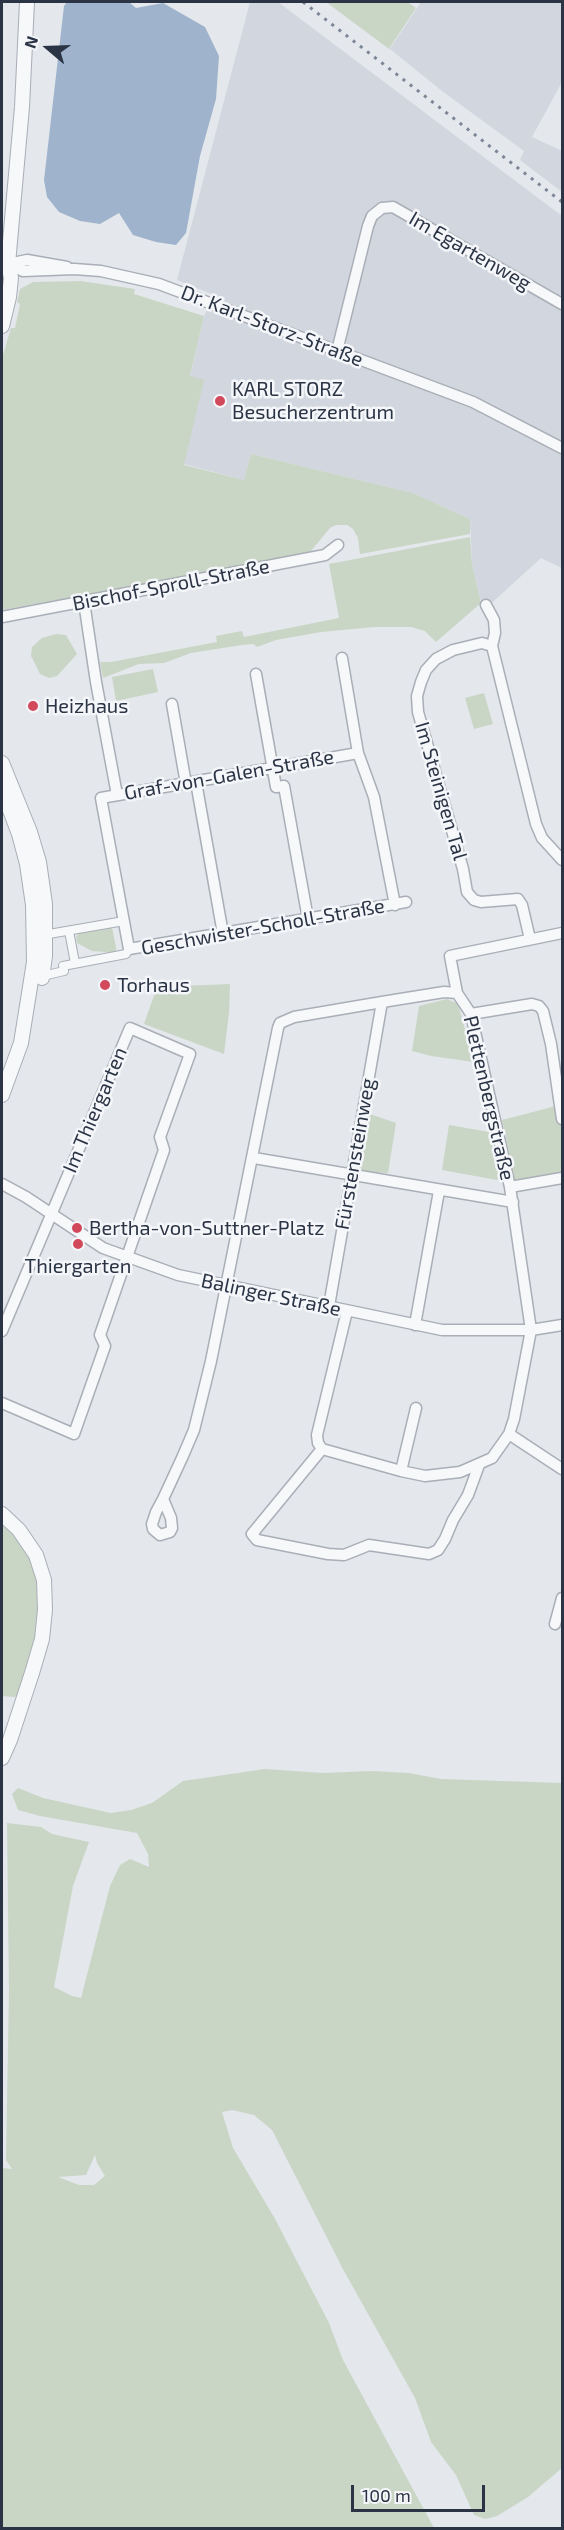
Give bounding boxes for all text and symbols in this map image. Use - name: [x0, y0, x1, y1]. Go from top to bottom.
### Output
- north arrow: [18, 18, 78, 78]
- text: N: [20, 33, 41, 51]
- street label: Im Egartenweg: [405, 206, 535, 296]
- street label: Dr. Karl-Storz-Straße: [178, 280, 366, 372]
- place label: KARL STORZ Besucherzentrum: [232, 377, 394, 424]
- marker: KARL STORZ Besucherzentrum: [213, 394, 227, 408]
- street label: Bischof-Sproll-Straße: [70, 554, 272, 616]
- place label: Heizhaus: [45, 694, 128, 718]
- marker: Heizhaus: [26, 699, 40, 713]
- street label: Im Steinigen Tal: [410, 719, 472, 863]
- street label: Graf-von-Galen-Straße: [122, 745, 336, 805]
- street label: Geschwister-Scholl-Straße: [139, 894, 387, 960]
- place label: Torhaus: [117, 973, 190, 997]
- marker: Torhaus: [98, 978, 112, 992]
- street label: Plettenbergstraße: [458, 1013, 520, 1183]
- street label: Im Thiergarten: [58, 1044, 132, 1176]
- street label: Fürstensteinweg: [330, 1076, 380, 1232]
- place label: Bertha-von-Suttner-Platz: [89, 1216, 324, 1240]
- marker: Bertha-von-Suttner-Platz: [70, 1221, 84, 1235]
- marker: Thiergarten: [71, 1237, 85, 1251]
- place label: Thiergarten: [25, 1254, 131, 1278]
- street label: Balinger Straße: [199, 1268, 343, 1322]
- scale bar: [354, 2473, 488, 2511]
- text: 100 m: [362, 2484, 411, 2506]

